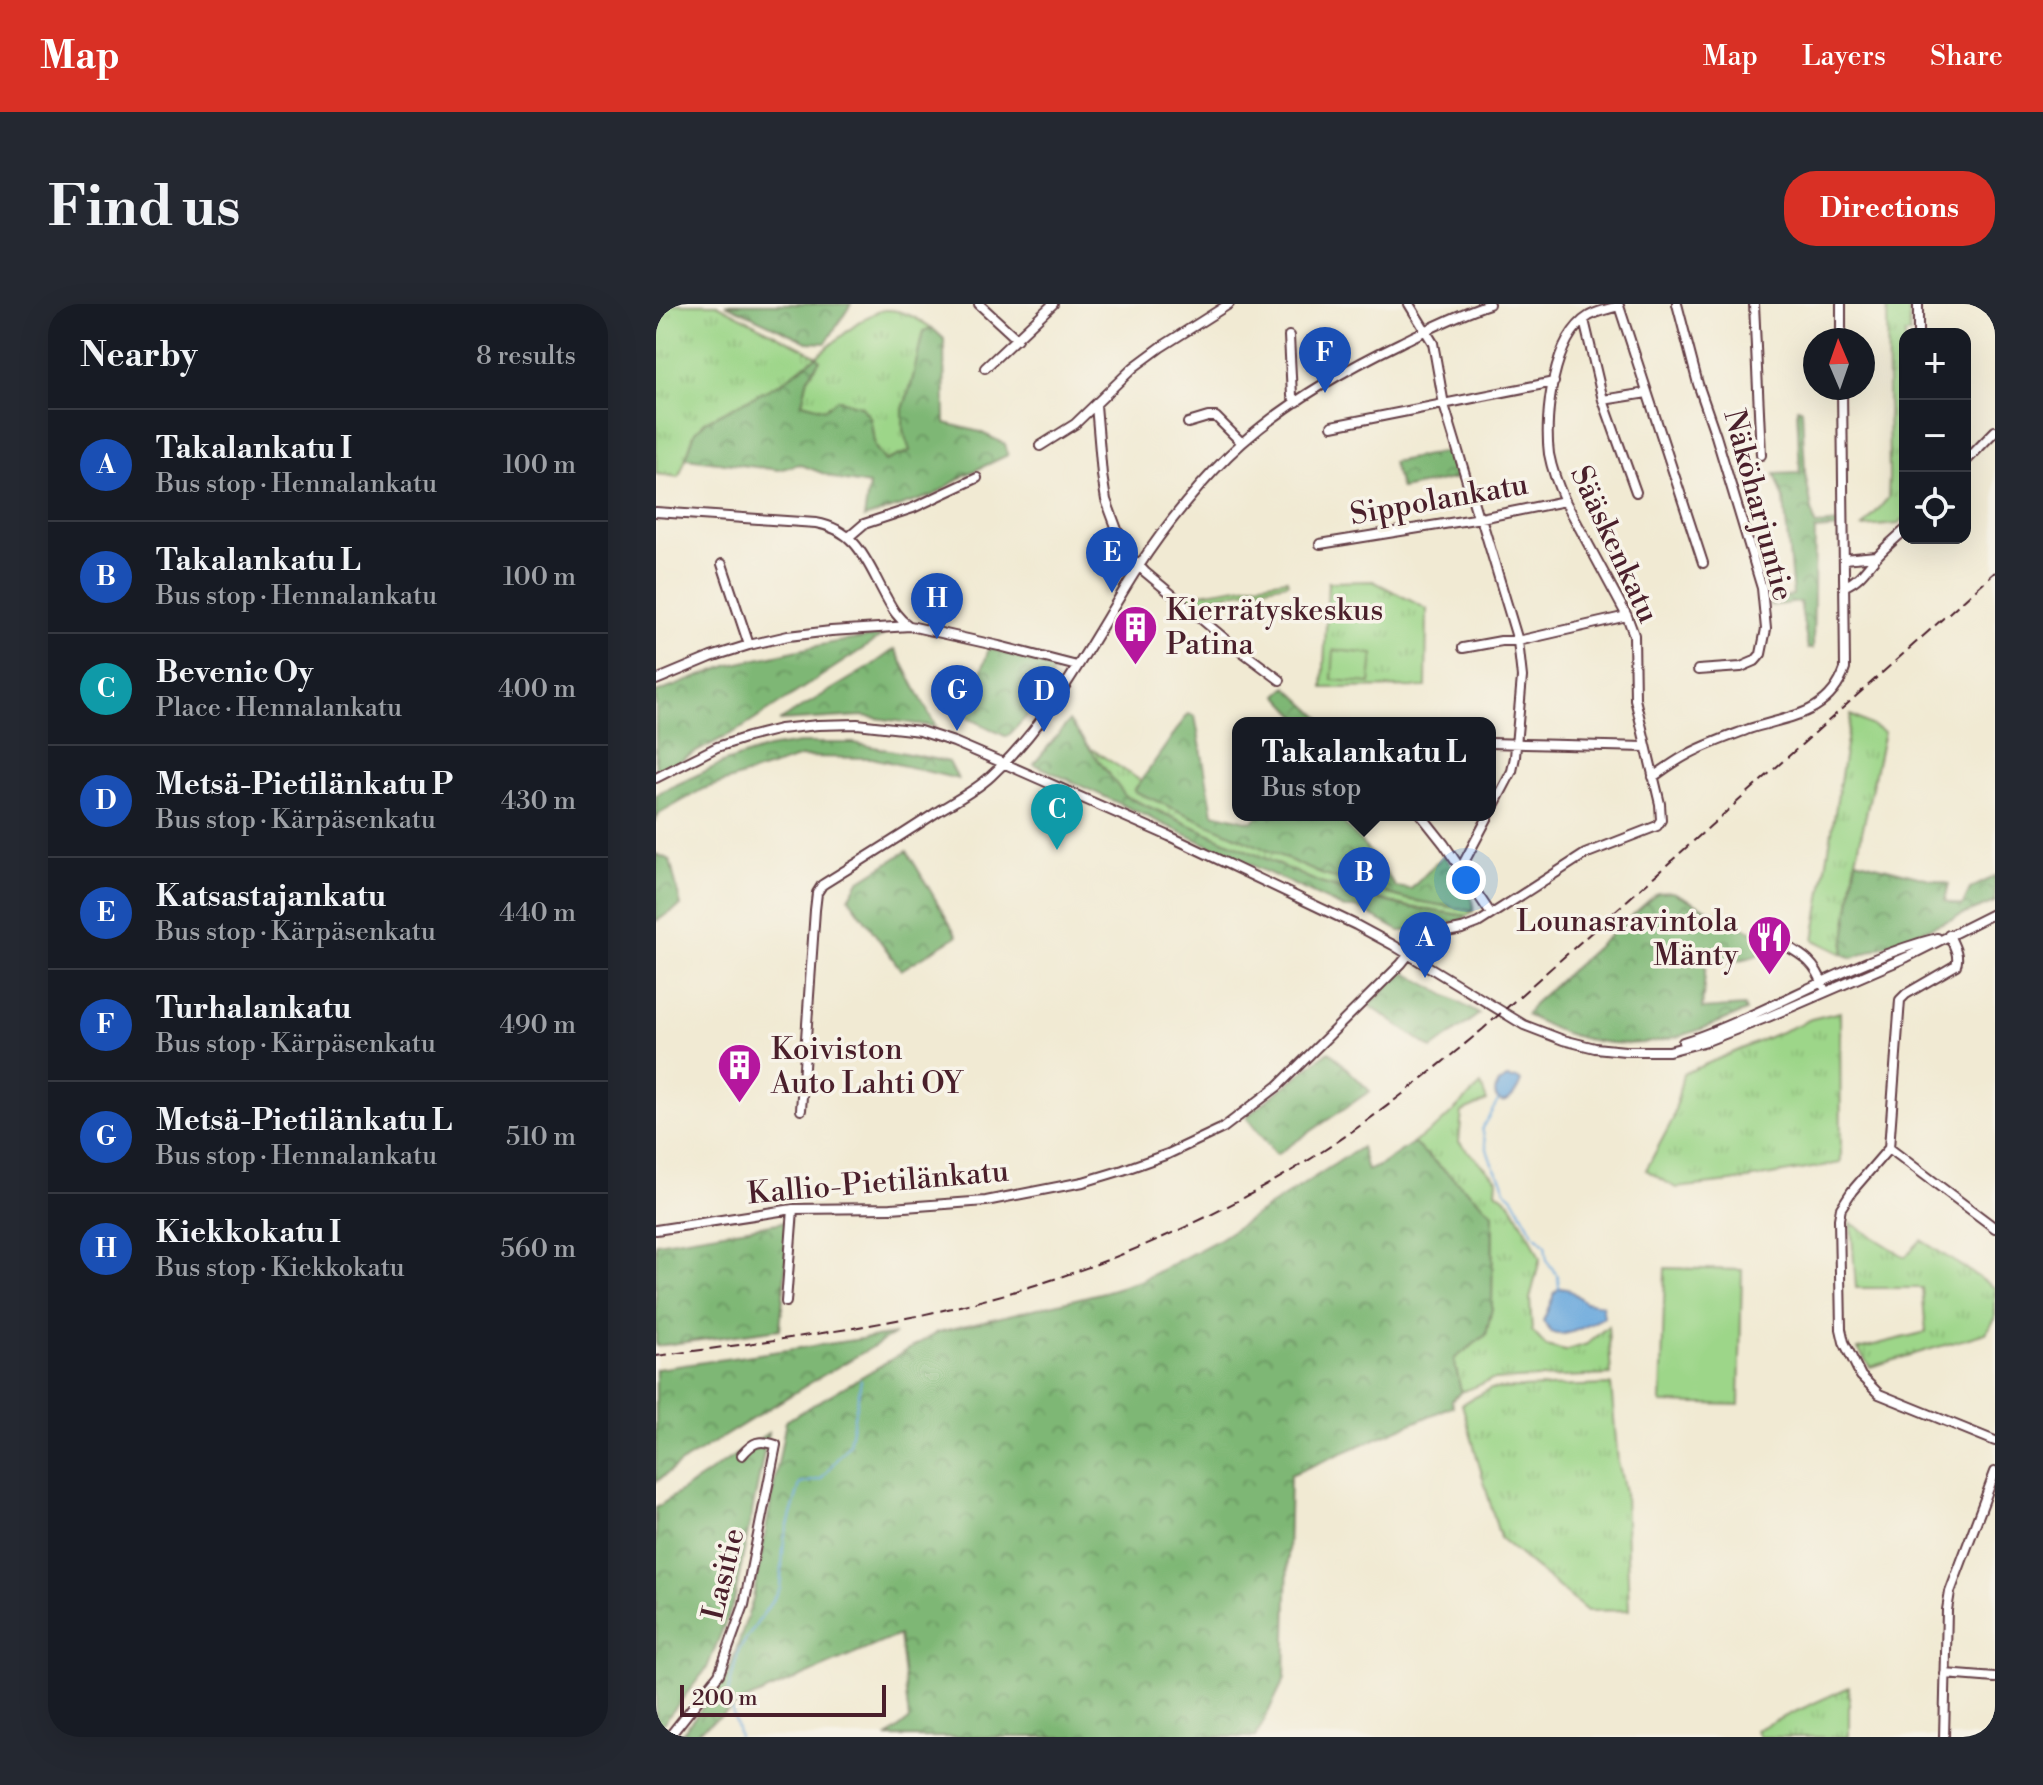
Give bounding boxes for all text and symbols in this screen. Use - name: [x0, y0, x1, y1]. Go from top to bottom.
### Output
- text: Map: [40, 33, 120, 80]
- text: Map: [1703, 39, 1758, 74]
- text: Layers: [1802, 39, 1886, 74]
- text: Share: [1930, 39, 2003, 74]
- button: Directions: [1784, 171, 1995, 246]
- text: Find us: [48, 173, 241, 243]
- pin: F: [1299, 327, 1351, 393]
- north arrow: [1803, 328, 1875, 400]
- map controls: [1899, 328, 1971, 544]
- button: +: [1899, 328, 1971, 400]
- text: Nearby: [80, 335, 198, 377]
- text: 8 results: [476, 340, 576, 372]
- button: −: [1899, 400, 1971, 472]
- street label: Näköharjuntie: [1714, 406, 1802, 605]
- text: Takalankatu I: [156, 430, 352, 468]
- text: A: [97, 449, 115, 481]
- text: 100 m: [503, 449, 576, 481]
- street label: Sääskenkatu: [1561, 460, 1667, 629]
- street label: Sippolankatu: [1347, 466, 1531, 534]
- text: Bus stop · Hennalankatu: [156, 468, 437, 500]
- button: locate: [1899, 472, 1971, 544]
- pin: E: [1086, 527, 1138, 593]
- text: Takalankatu L: [156, 542, 361, 580]
- text: B: [96, 561, 116, 593]
- text: 100 m: [503, 561, 576, 593]
- pin: H: [911, 573, 963, 639]
- text: Bus stop · Hennalankatu: [156, 580, 437, 612]
- place label: Kierrätyskeskus Patina: [1166, 592, 1383, 664]
- building icon: Kierrätyskeskus Patina: [1111, 603, 1159, 666]
- text: Bevenic Oy: [156, 654, 313, 692]
- pin: G: [931, 665, 983, 731]
- pin: D: [1018, 666, 1070, 732]
- text: C: [97, 673, 115, 705]
- text: 400 m: [498, 673, 576, 705]
- text: Place · Hennalankatu: [156, 692, 402, 724]
- popup: [1232, 717, 1496, 821]
- text: Takalankatu L: [1262, 734, 1466, 772]
- text: Metsä-Pietilänkatu P: [156, 766, 453, 804]
- text: Bus stop: [1262, 772, 1362, 804]
- pin: C: [1031, 784, 1083, 850]
- text: D: [96, 785, 116, 817]
- text: 430 m: [501, 785, 576, 817]
- text: Bus stop · Kärpäsenkatu: [156, 804, 436, 836]
- pin: B: [1338, 847, 1390, 913]
- your location: [1446, 860, 1486, 900]
- text: Katsastajankatu: [156, 878, 386, 916]
- text: E: [97, 897, 115, 929]
- text: 440 m: [499, 897, 576, 929]
- place label: Lounasravintola Mänty: [1516, 903, 1739, 975]
- pin: A: [1399, 912, 1451, 978]
- restaurant icon: Lounasravintola Mänty: [1745, 914, 1793, 977]
- text: Bus stop · Kärpäsenkatu: [156, 916, 436, 948]
- text: Turhalankatu: [156, 990, 351, 1028]
- text: F: [97, 1009, 115, 1041]
- text: 490 m: [499, 1009, 576, 1041]
- text: Bus stop · Kärpäsenkatu: [156, 1028, 436, 1060]
- place label: Koiviston Auto Lahti OY: [770, 1031, 964, 1103]
- building icon: Koiviston Auto Lahti OY: [716, 1042, 764, 1105]
- text: Metsä-Pietilänkatu L: [156, 1102, 452, 1140]
- text: G: [96, 1121, 116, 1153]
- text: 510 m: [506, 1121, 576, 1153]
- text: Bus stop · Hennalankatu: [156, 1140, 437, 1172]
- street label: Kallio-Pietilänkatu: [746, 1153, 1010, 1213]
- text: Kiekkokatu I: [156, 1214, 341, 1252]
- text: H: [95, 1233, 117, 1265]
- text: 560 m: [501, 1233, 576, 1265]
- text: Bus stop · Kiekkokatu: [156, 1252, 405, 1284]
- street label: Lasitie: [694, 1524, 754, 1624]
- scale bar: [680, 1681, 886, 1717]
- text: 200 m: [692, 1685, 758, 1712]

